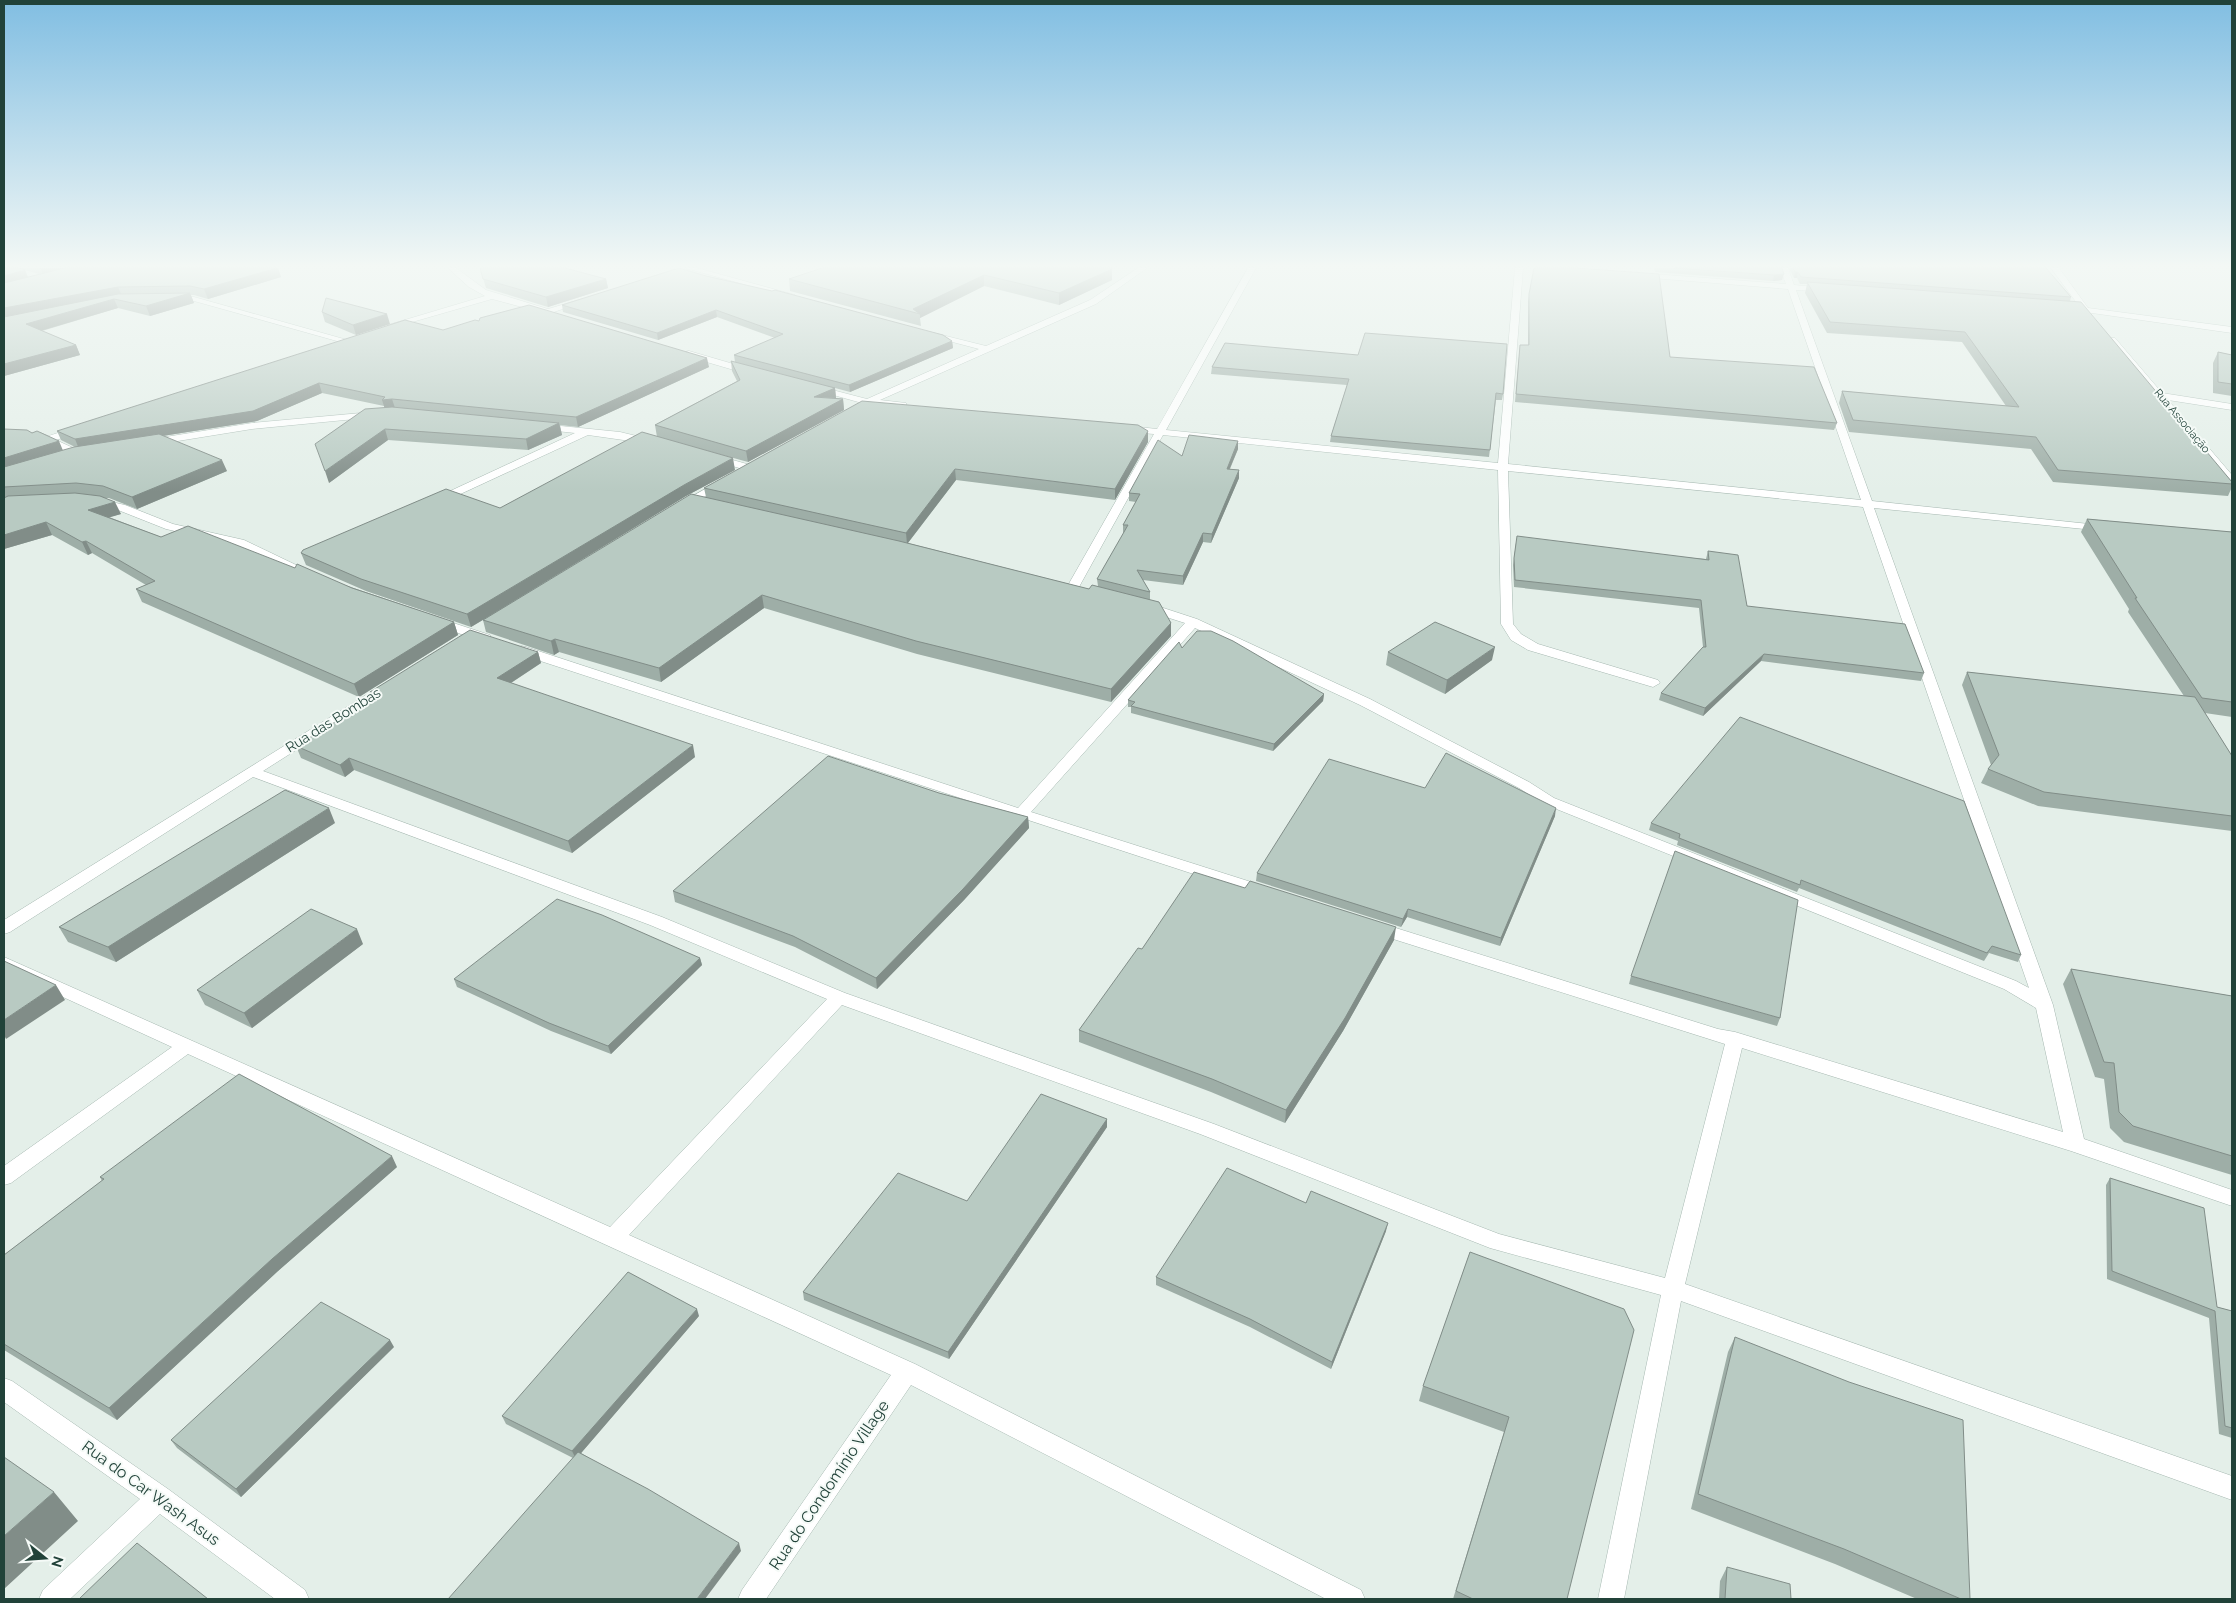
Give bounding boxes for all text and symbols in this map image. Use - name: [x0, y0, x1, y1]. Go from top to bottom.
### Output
- street label: Rua Associação: [2151, 386, 2213, 456]
- street label: Rua das Bombas: [283, 684, 384, 756]
- street label: Rua do Condomínio Village: [765, 1397, 893, 1573]
- street label: Rua do Car Wash Asus: [78, 1437, 224, 1549]
- north arrow: [20, 1533, 70, 1583]
- text: N: [48, 1554, 67, 1569]

